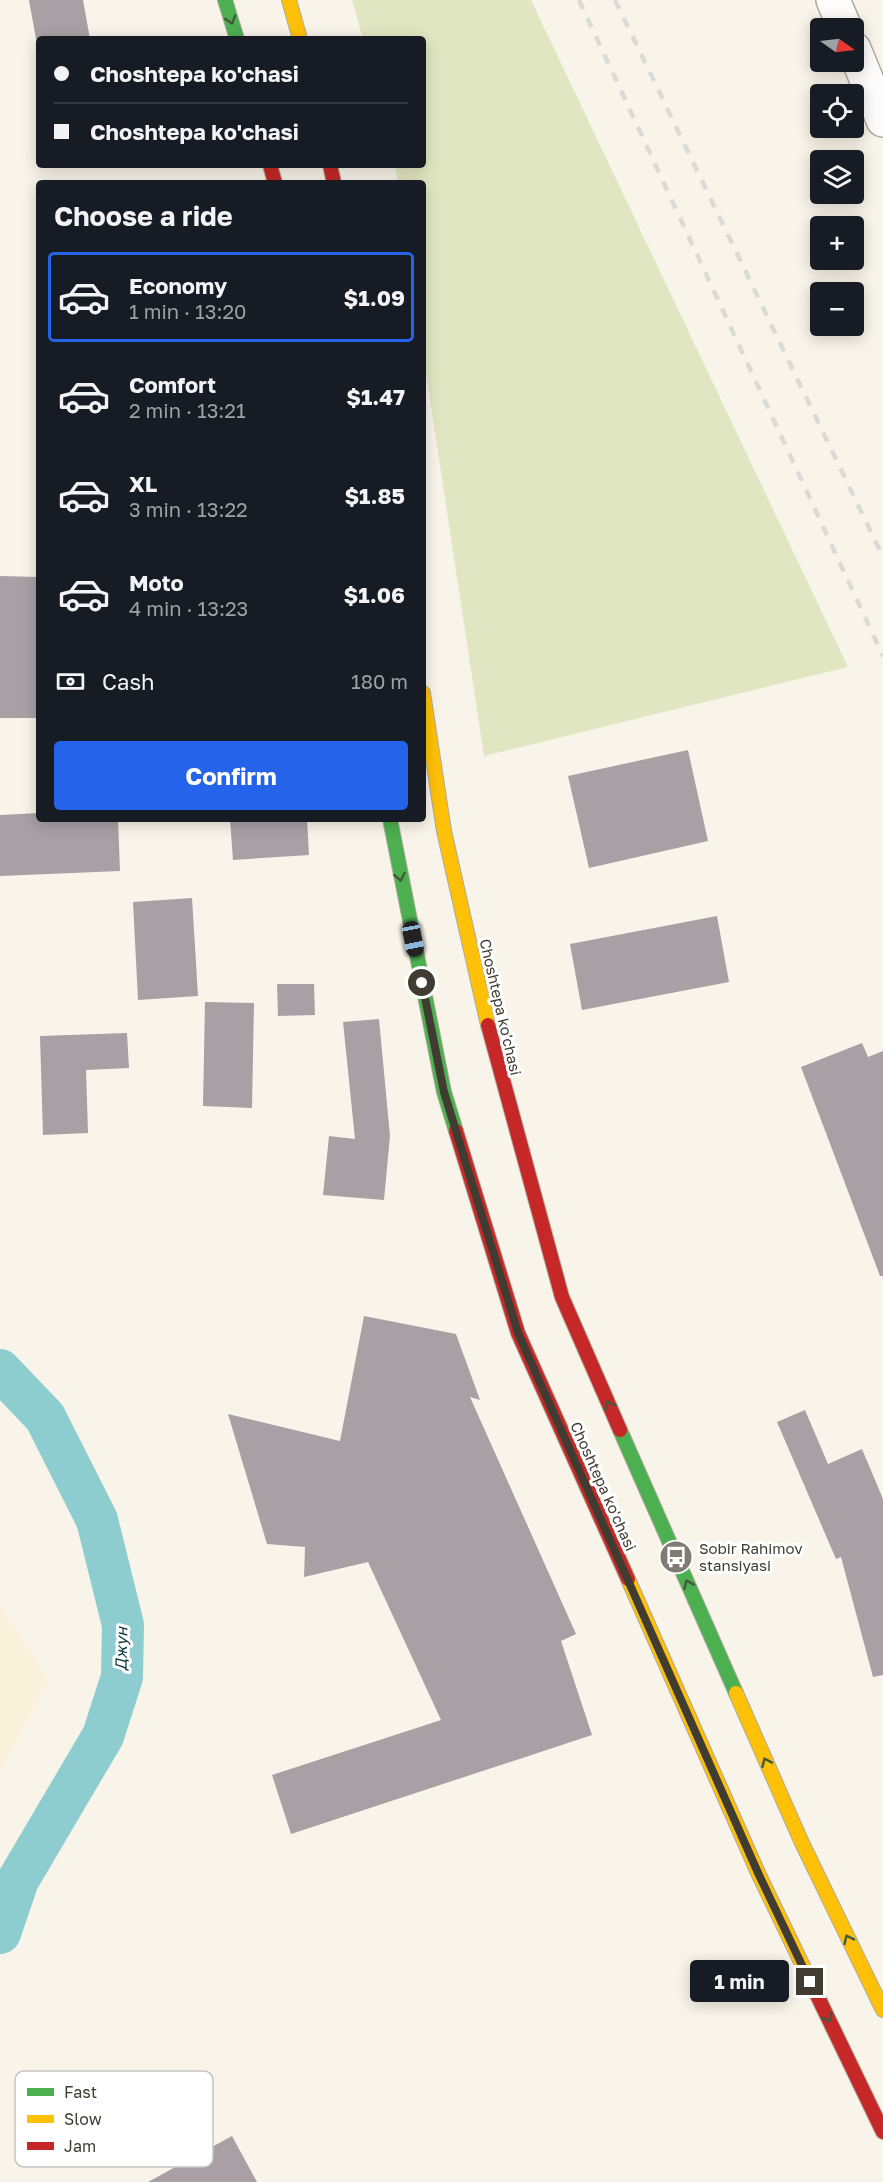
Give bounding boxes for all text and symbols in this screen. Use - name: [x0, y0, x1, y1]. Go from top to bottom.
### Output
- one-way arrow: [224, 14, 236, 24]
- north arrow: [810, 18, 864, 72]
- map controls: [810, 18, 864, 336]
- text: Choshtepa ko'chasi: [90, 60, 299, 87]
- button: locate: [810, 84, 864, 138]
- text: Choshtepa ko'chasi: [90, 118, 299, 145]
- button: layers: [810, 150, 864, 204]
- text: Choose a ride: [54, 200, 233, 232]
- button: +: [810, 216, 864, 270]
- icon: car: [57, 270, 111, 324]
- text: Economy: [129, 272, 227, 299]
- button: −: [810, 282, 864, 336]
- text: $1.09: [344, 284, 405, 311]
- text: 1 min · 13:20: [129, 299, 246, 323]
- icon: car: [57, 369, 111, 423]
- text: Comfort: [129, 371, 216, 398]
- text: $1.47: [346, 383, 405, 410]
- text: 2 min · 13:21: [129, 398, 246, 422]
- icon: car: [57, 468, 111, 522]
- text: XL: [129, 470, 157, 497]
- text: $1.85: [344, 482, 405, 509]
- text: 3 min · 13:22: [129, 497, 248, 521]
- icon: car: [57, 567, 111, 621]
- text: Moto: [129, 569, 184, 596]
- text: $1.06: [344, 581, 405, 608]
- text: 4 min · 13:23: [129, 596, 248, 620]
- icon: cash: [54, 665, 87, 698]
- text: Cash: [102, 668, 155, 695]
- text: 180 m: [351, 669, 408, 693]
- button: Confirm: [54, 741, 408, 810]
- one-way arrow: [393, 871, 406, 881]
- car: [401, 920, 425, 958]
- street label: Choshtepa ko'chasi: [477, 937, 525, 1077]
- route start: [408, 969, 435, 996]
- one-way arrow: [604, 1400, 616, 1411]
- street label: Choshtepa ko'chasi: [567, 1419, 641, 1553]
- bus stop icon: Sobir Rahimov stansiyasi: [658, 1539, 694, 1575]
- place label: Sobir Rahimov stansiyasi: [699, 1539, 803, 1574]
- one-way arrow: [683, 1579, 695, 1590]
- water label: Джун: [111, 1626, 131, 1672]
- one-way arrow: [761, 1757, 773, 1768]
- one-way arrow: [844, 1934, 856, 1945]
- callout: 1 min: [690, 1961, 789, 2003]
- route end: [796, 1968, 823, 1995]
- text: 1 min: [714, 1969, 765, 1993]
- one-way arrow: [820, 2012, 832, 2023]
- legend: [15, 2071, 213, 2167]
- text: Fast: [64, 2082, 97, 2102]
- text: Slow: [64, 2109, 102, 2129]
- text: Jam: [64, 2136, 96, 2156]

